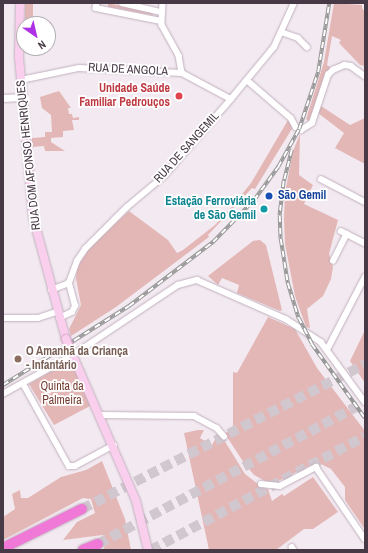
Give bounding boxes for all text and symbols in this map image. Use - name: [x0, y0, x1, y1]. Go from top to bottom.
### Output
- north arrow: [16, 16, 56, 56]
- text: N: [36, 37, 49, 53]
- street label: RUA DE ANGOLA: [87, 61, 169, 79]
- street label: RUA DOM AFONSO HENRIQUES: [14, 79, 44, 231]
- place label: Unidade Saúde Familiar Pedrouços: [79, 82, 170, 110]
- marker: Unidade Saúde Familiar Pedrouços: [173, 90, 185, 102]
- street label: RUA DE SANGEMIL: [151, 109, 223, 187]
- place label: São Gemil: [278, 189, 326, 203]
- marker: São Gemil: [263, 190, 275, 202]
- place label: Estação Ferroviária de São Gemil: [165, 195, 256, 223]
- marker: Estação Ferroviária de São Gemil: [259, 204, 269, 214]
- place label: O Amanhã da Criança - Infantário: [26, 345, 128, 373]
- marker: O Amanhã da Criança - Infantário: [13, 354, 23, 364]
- park label: Quinta da Palmeira: [40, 380, 84, 408]

